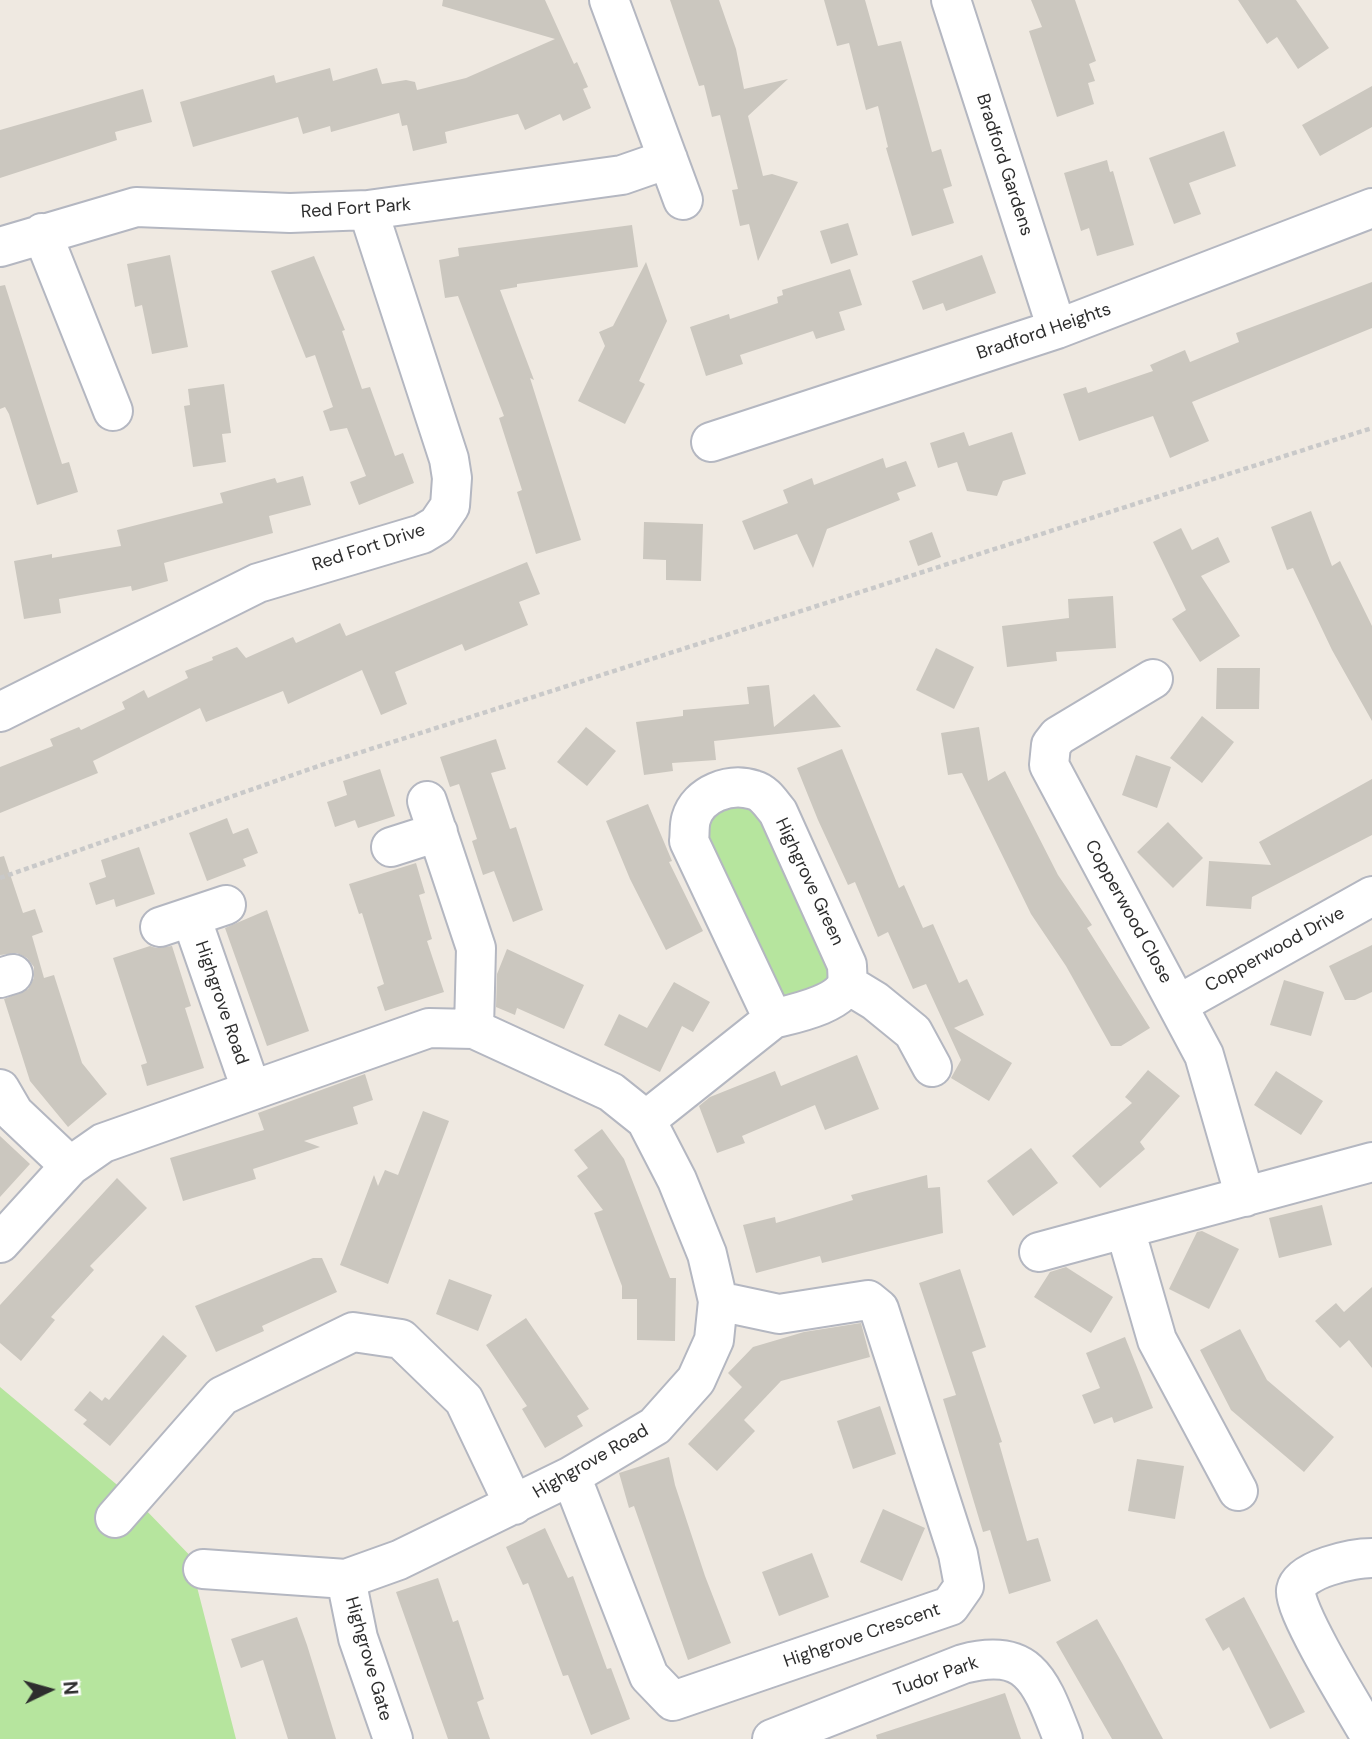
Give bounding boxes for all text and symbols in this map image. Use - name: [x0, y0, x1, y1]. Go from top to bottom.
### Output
- street label: Bradford Gardens: [971, 91, 1037, 239]
- street label: Red Fort Park: [300, 194, 412, 224]
- street label: Bradford Heights: [974, 299, 1114, 365]
- street label: Red Fort Drive: [310, 520, 428, 576]
- street label: Highgrove Green: [770, 815, 848, 949]
- street label: Copperwood Close: [1080, 837, 1176, 987]
- street label: Copperwood Drive: [1201, 903, 1349, 997]
- street label: Highgrove Road: [190, 938, 252, 1068]
- street label: Highgrove Road: [530, 1420, 652, 1504]
- street label: Highgrove Gate: [340, 1595, 396, 1723]
- street label: Highgrove Crescent: [781, 1599, 943, 1673]
- street label: Tudor Park: [891, 1652, 981, 1702]
- north arrow: [14, 1655, 84, 1725]
- text: N: [57, 1680, 83, 1696]

